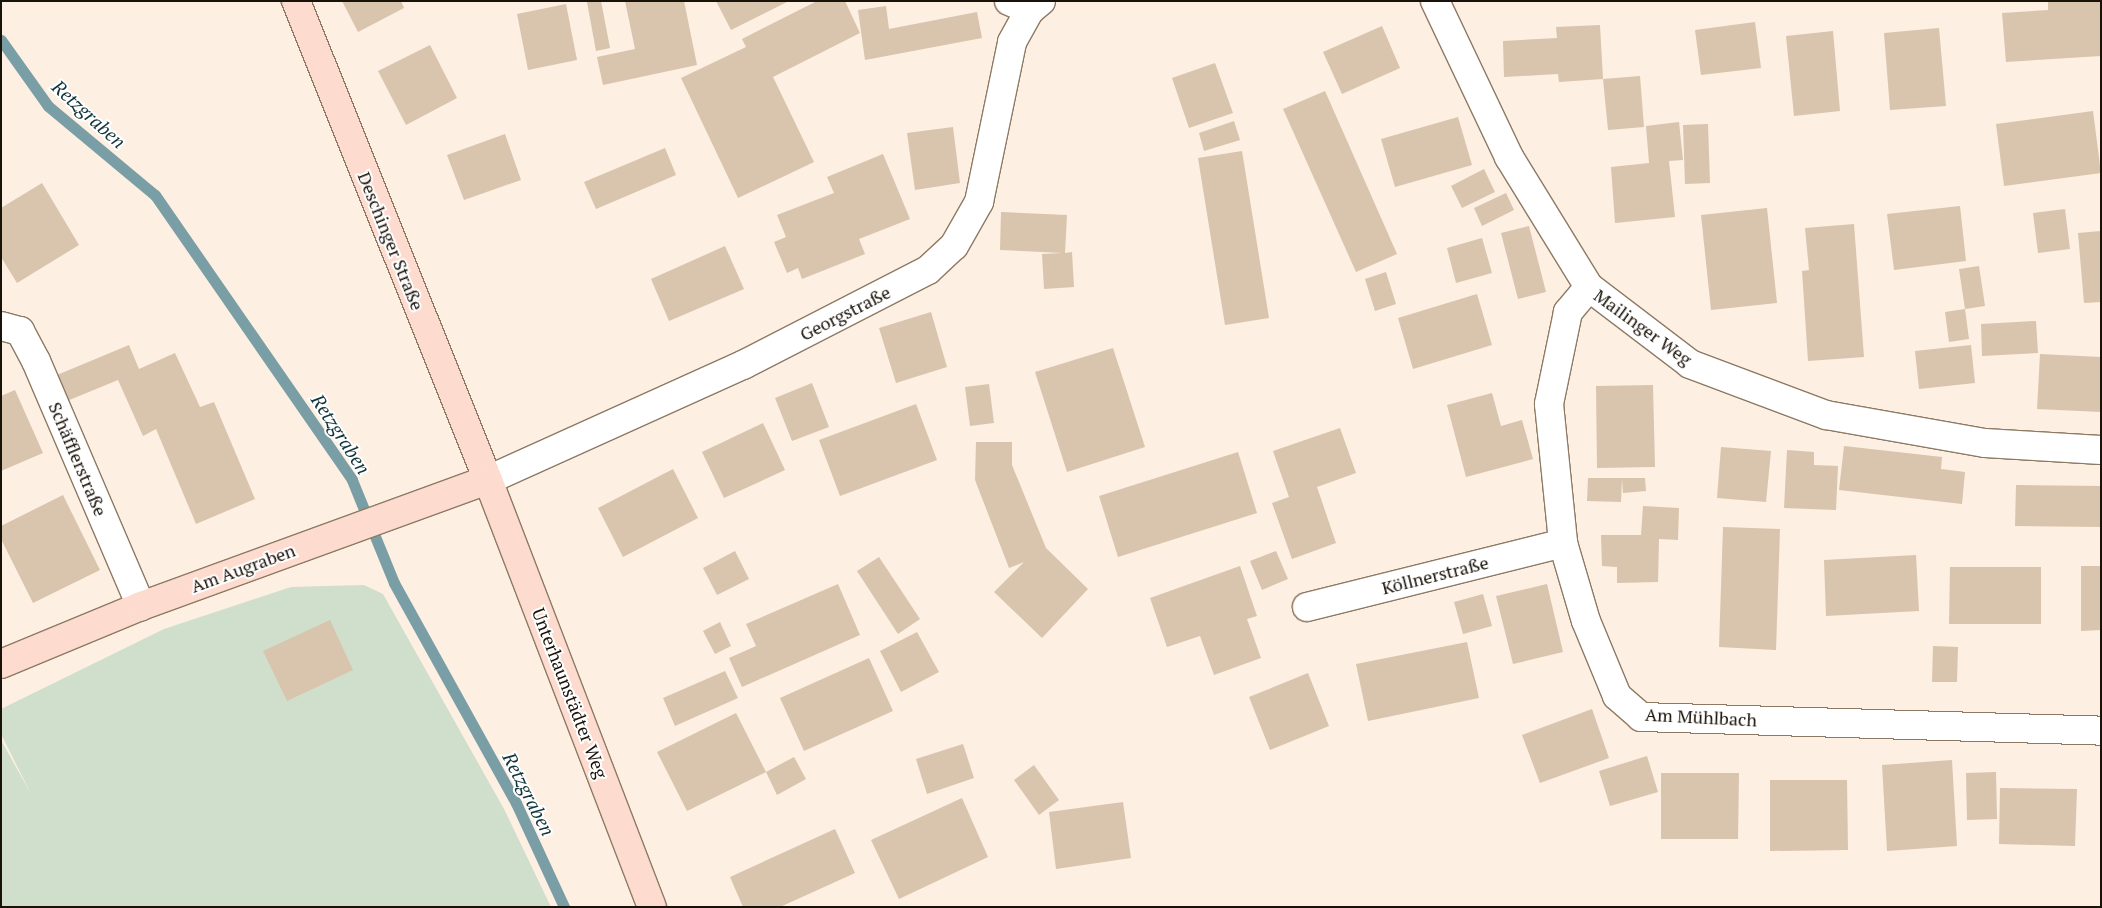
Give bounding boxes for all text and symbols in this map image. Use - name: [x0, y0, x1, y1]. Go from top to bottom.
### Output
- water label: Retzgraben: [48, 75, 130, 153]
- street label: Deschinger Straße: [353, 169, 429, 313]
- street label: Georgstraße: [796, 281, 894, 345]
- street label: Mailinger Weg: [1590, 284, 1696, 370]
- water label: Retzgraben: [307, 390, 375, 478]
- street label: Schäfflerstraße: [44, 399, 112, 519]
- street label: Am Augraben: [188, 539, 298, 597]
- street label: Köllnerstraße: [1379, 551, 1491, 599]
- street label: Unterhaunstädter Weg: [528, 605, 612, 781]
- street label: Am Mühlbach: [1645, 703, 1757, 731]
- water label: Retzgraben: [498, 748, 560, 840]

